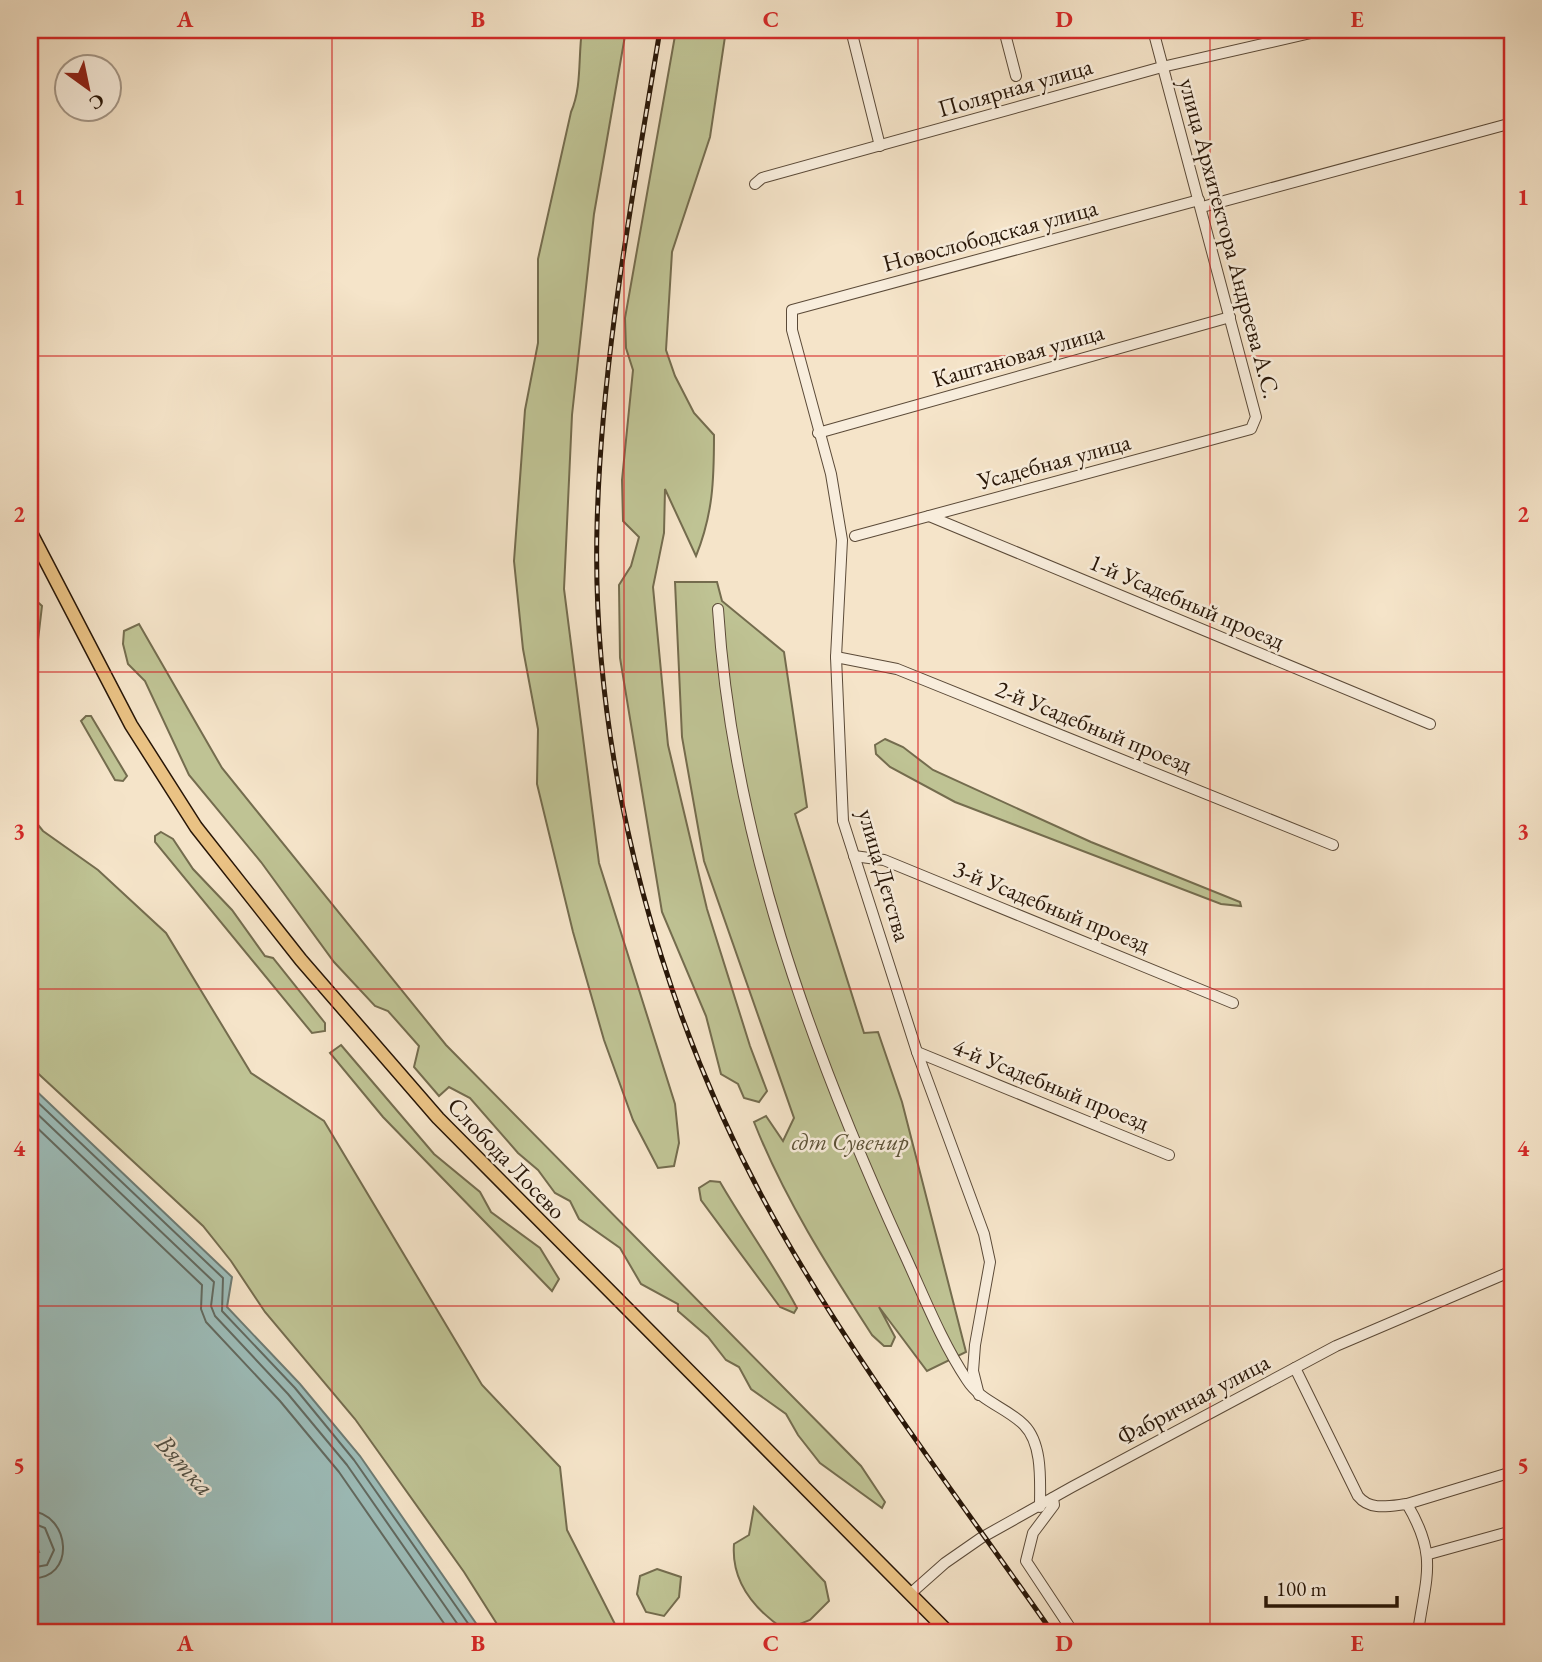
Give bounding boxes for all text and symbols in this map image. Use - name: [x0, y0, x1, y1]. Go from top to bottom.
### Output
- text: A: [176, 4, 194, 34]
- text: B: [471, 4, 485, 34]
- text: C: [763, 4, 779, 34]
- text: D: [1055, 4, 1073, 34]
- text: E: [1350, 4, 1364, 34]
- street label: Полярная улица: [934, 50, 1096, 124]
- north arrow: [52, 52, 122, 122]
- street label: улица Архитектора Андреева А.С.: [1172, 74, 1288, 402]
- text: С: [85, 88, 109, 116]
- text: 1: [13, 182, 25, 212]
- text: 1: [1517, 182, 1529, 212]
- street label: Новослободская улица: [879, 191, 1101, 279]
- street label: Каштановая улица: [929, 316, 1108, 394]
- street label: Усадебная улица: [973, 426, 1134, 497]
- text: 2: [13, 499, 25, 529]
- text: 2: [1517, 499, 1529, 529]
- street label: 1-й Усадебный проезд: [1085, 546, 1289, 656]
- street label: 2-й Усадебный проезд: [991, 672, 1197, 780]
- street label: улица Детства: [851, 805, 919, 945]
- text: 3: [13, 816, 25, 846]
- text: 3: [1517, 816, 1529, 846]
- street label: 3-й Усадебный проезд: [949, 852, 1155, 960]
- street label: 4-й Усадебный проезд: [948, 1030, 1154, 1138]
- street label: Слобода Лосево: [441, 1090, 573, 1226]
- park label: сдт Сувенир: [791, 1126, 909, 1157]
- text: 4: [13, 1133, 26, 1163]
- text: 4: [1517, 1133, 1530, 1163]
- street label: Фабричная улица: [1111, 1346, 1275, 1452]
- water label: Вятка: [148, 1426, 222, 1503]
- text: 5: [13, 1450, 25, 1480]
- text: 5: [1517, 1450, 1529, 1480]
- scale bar: [1266, 1564, 1397, 1608]
- text: 100 m: [1276, 1575, 1327, 1602]
- text: A: [176, 1628, 194, 1658]
- text: B: [471, 1628, 485, 1658]
- text: C: [763, 1628, 779, 1658]
- text: D: [1055, 1628, 1073, 1658]
- text: E: [1350, 1628, 1364, 1658]

